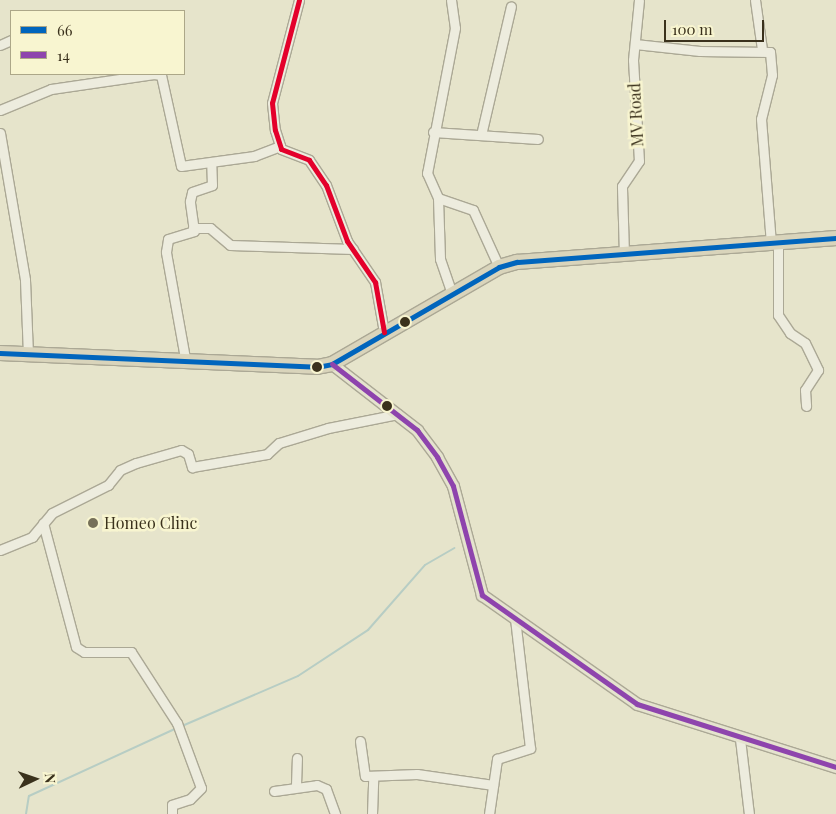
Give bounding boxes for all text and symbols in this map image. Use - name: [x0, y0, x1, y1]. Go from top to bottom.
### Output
- legend: [10, 10, 185, 75]
- scale bar: [666, 10, 766, 42]
- text: 100 m: [672, 19, 713, 39]
- text: 66: [57, 20, 73, 40]
- text: 14: [57, 45, 70, 65]
- street label: MV Road: [625, 82, 647, 148]
- unlabelled marker: [400, 317, 410, 327]
- unlabelled marker: [312, 362, 322, 372]
- unlabelled marker: [382, 401, 392, 411]
- place label: Homeo Clinc: [104, 513, 197, 533]
- marker: Homeo Clinc: [86, 516, 100, 530]
- north arrow: [10, 754, 60, 804]
- text: N: [41, 773, 60, 784]

